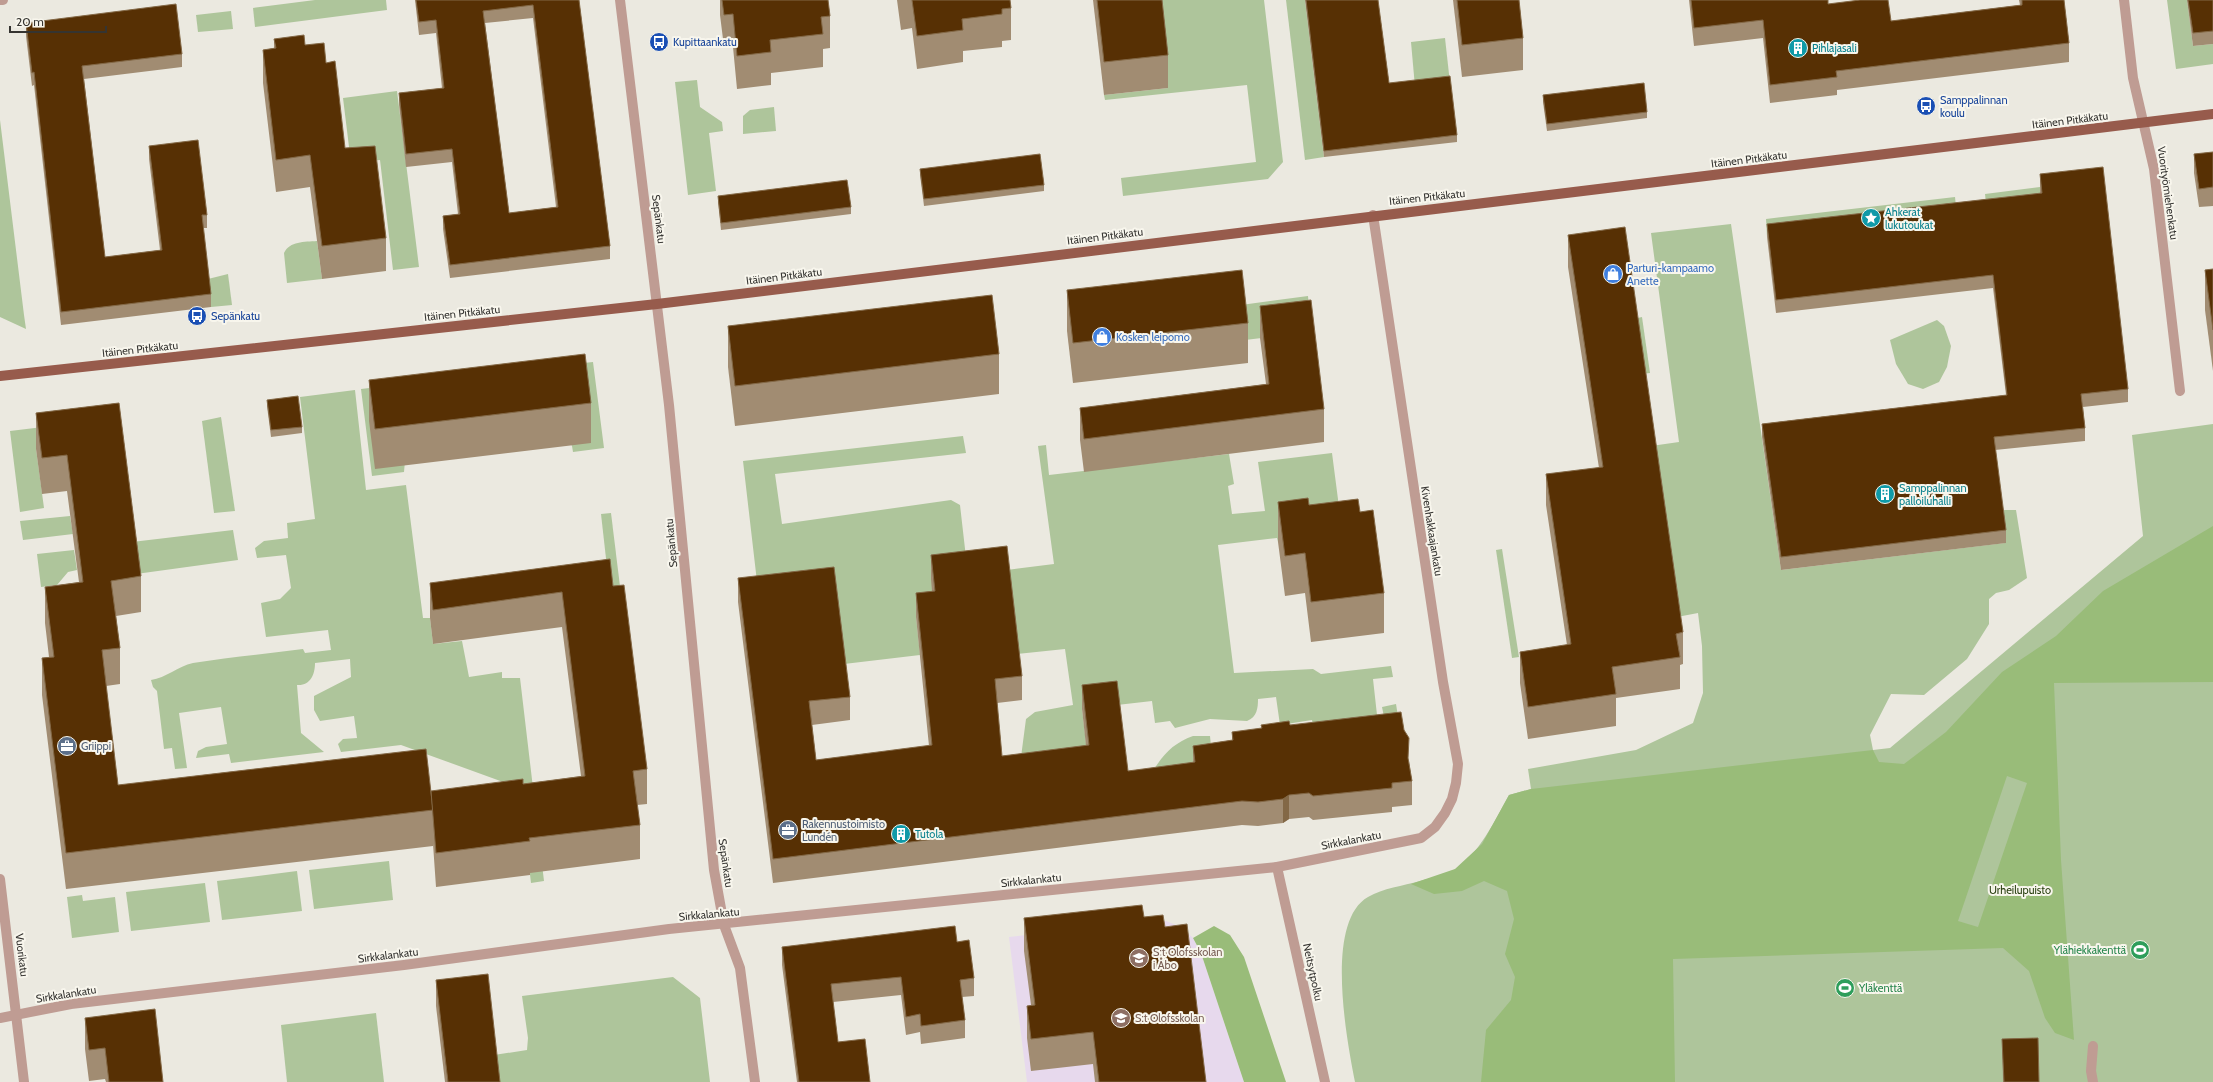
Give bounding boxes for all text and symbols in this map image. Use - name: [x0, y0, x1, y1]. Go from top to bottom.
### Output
- scale bar: [10, 8, 106, 34]
- text: 20 m: [16, 14, 44, 29]
- bus stop icon: Kupittaankatu: [648, 31, 670, 53]
- place label: Kupittaankatu: [673, 35, 737, 49]
- building icon: Pihlajasali: [1787, 37, 1809, 59]
- place label: Pihlajasali: [1812, 41, 1857, 55]
- place label: Samppalinnan koulu: [1940, 93, 2008, 120]
- bus stop icon: Samppalinnan koulu: [1915, 95, 1937, 117]
- street label: Itäinen Pitkäkatu: [2031, 108, 2109, 132]
- street label: Vuorityömiehenkatu: [2155, 145, 2182, 241]
- street label: Itäinen Pitkäkatu: [1710, 147, 1788, 171]
- street label: Itäinen Pitkäkatu: [1388, 186, 1466, 208]
- street label: Sepänkatu: [649, 194, 669, 244]
- place label: Ahkerat lukutoukat: [1885, 205, 1934, 232]
- place icon: Ahkerat lukutoukat: [1860, 207, 1882, 229]
- street label: Itäinen Pitkäkatu: [1066, 224, 1144, 248]
- place label: Parturi-kampaamo Anette: [1627, 261, 1714, 288]
- shop icon: Parturi-kampaamo Anette: [1602, 263, 1624, 285]
- street label: Itäinen Pitkäkatu: [745, 264, 823, 288]
- street label: Itäinen Pitkäkatu: [423, 302, 501, 324]
- bus stop icon: Sepänkatu: [186, 305, 208, 327]
- place label: Sepänkatu: [211, 309, 260, 323]
- shop icon: Kosken leipomo: [1091, 326, 1113, 348]
- place label: Kosken leipomo: [1116, 330, 1190, 344]
- street label: Itäinen Pitkäkatu: [101, 338, 179, 360]
- place label: Samppalinnan palloiluhalli: [1899, 481, 1967, 508]
- building icon: Samppalinnan palloiluhalli: [1874, 483, 1896, 505]
- street label: Kivenhakkaajankatu: [1418, 485, 1446, 577]
- street label: Sepänkatu: [662, 518, 680, 568]
- office icon: Griippi: [56, 735, 78, 757]
- place label: Griippi: [81, 739, 111, 753]
- place label: Rakennustoimisto Lundén: [802, 817, 885, 844]
- office icon: Rakennustoimisto Lundén: [777, 819, 799, 841]
- building icon: Tutola: [890, 823, 912, 845]
- place label: Tutola: [915, 827, 944, 841]
- street label: Sirkkalankatu: [1320, 827, 1382, 853]
- street label: Sepänkatu: [716, 838, 736, 889]
- street label: Sirkkalankatu: [1000, 870, 1062, 890]
- park label: Urheilupuisto: [1989, 883, 2051, 897]
- street label: Sirkkalankatu: [678, 904, 740, 924]
- street label: Vuorikatu: [12, 933, 32, 978]
- sports icon: Ylähiekkakenttä: [2129, 939, 2151, 961]
- street label: Neitsytpolku: [1300, 942, 1326, 1002]
- place label: Ylähiekkakenttä: [2053, 943, 2127, 957]
- street label: Sirkkalankatu: [357, 944, 419, 966]
- place label: S:t Olofsskolan i Åbo: [1153, 945, 1222, 972]
- school or university icon: S:t Olofsskolan i Åbo: [1128, 947, 1150, 969]
- sports icon: Yläkenttä: [1834, 977, 1856, 999]
- place label: Yläkenttä: [1858, 981, 1903, 995]
- street label: Sirkkalankatu: [35, 982, 97, 1006]
- school or university icon: S:t Olofsskolan: [1110, 1007, 1132, 1029]
- place label: S:t Olofsskolan: [1135, 1011, 1204, 1025]

